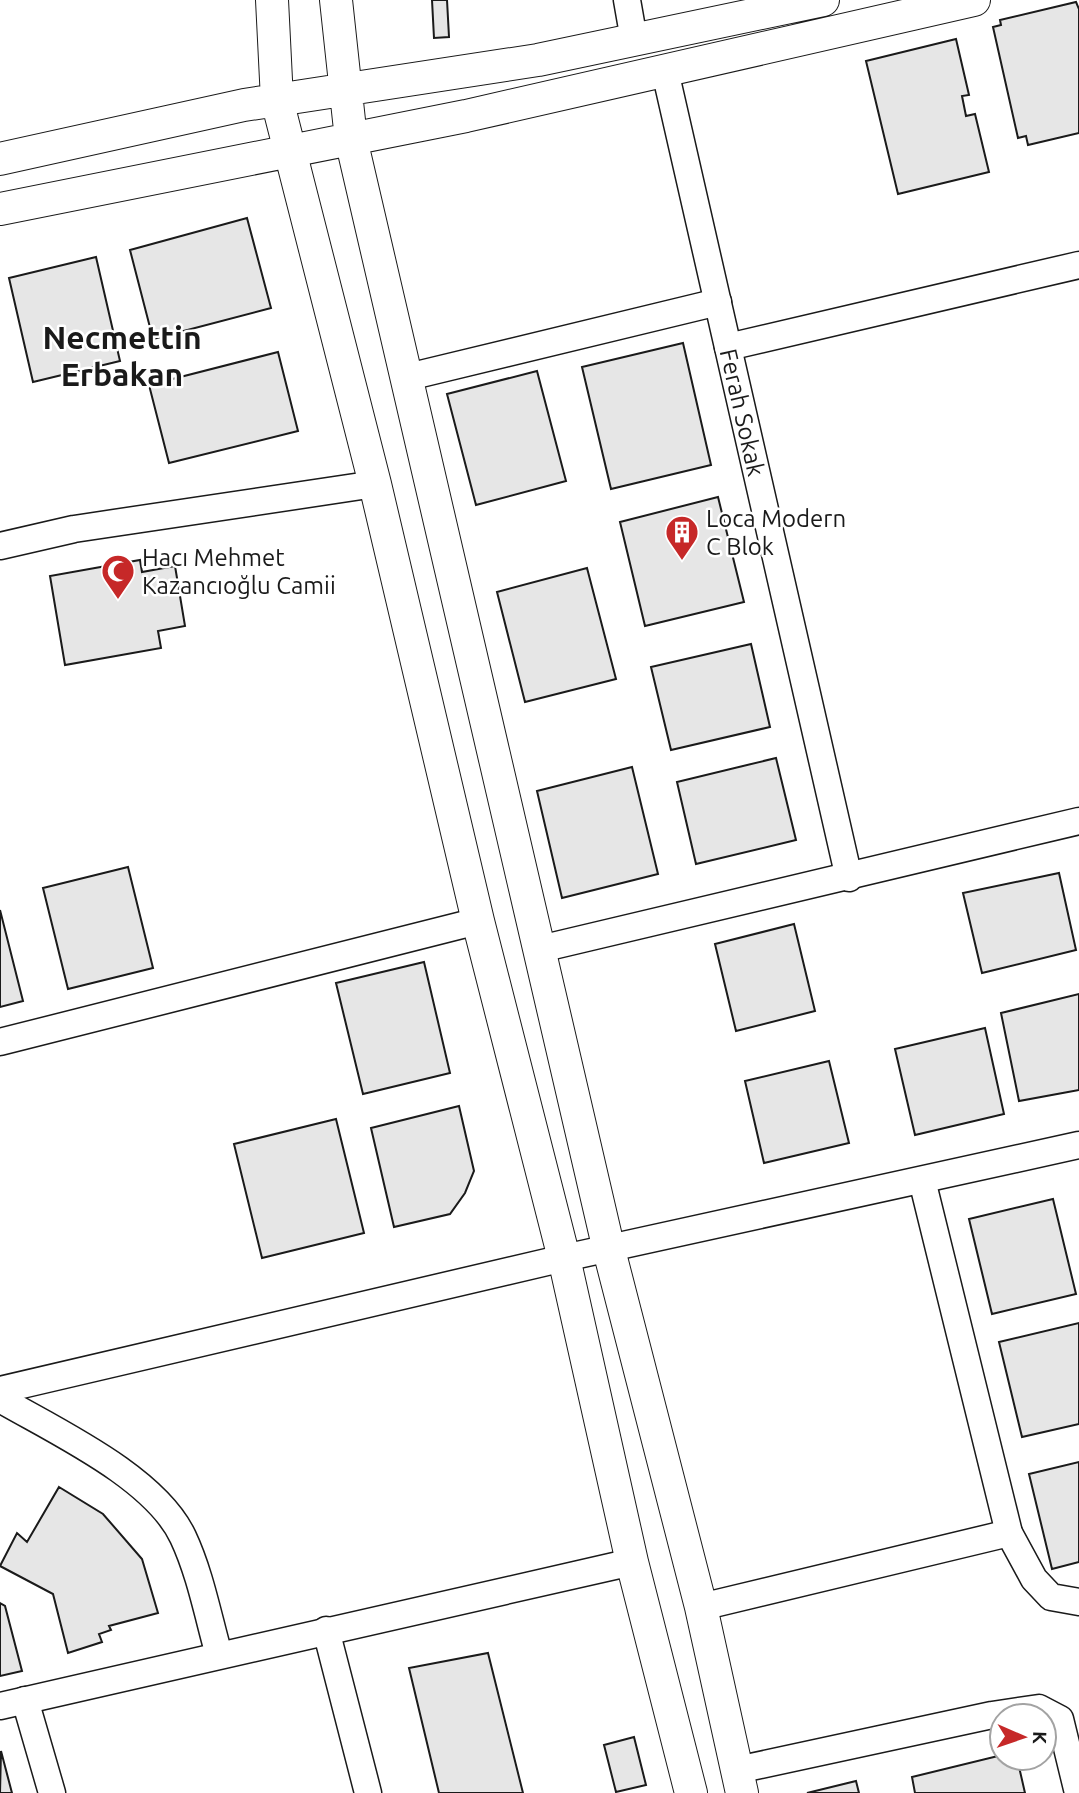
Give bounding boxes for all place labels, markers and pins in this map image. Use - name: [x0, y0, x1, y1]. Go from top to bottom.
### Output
- place label: Loca Modern C Blok: [706, 505, 846, 560]
- building icon: Loca Modern C Blok: [663, 513, 701, 562]
- place label: Hacı Mehmet Kazancıoğlu Camii: [142, 544, 336, 599]
- mosque icon: Hacı Mehmet Kazancıoğlu Camii: [99, 552, 137, 601]

